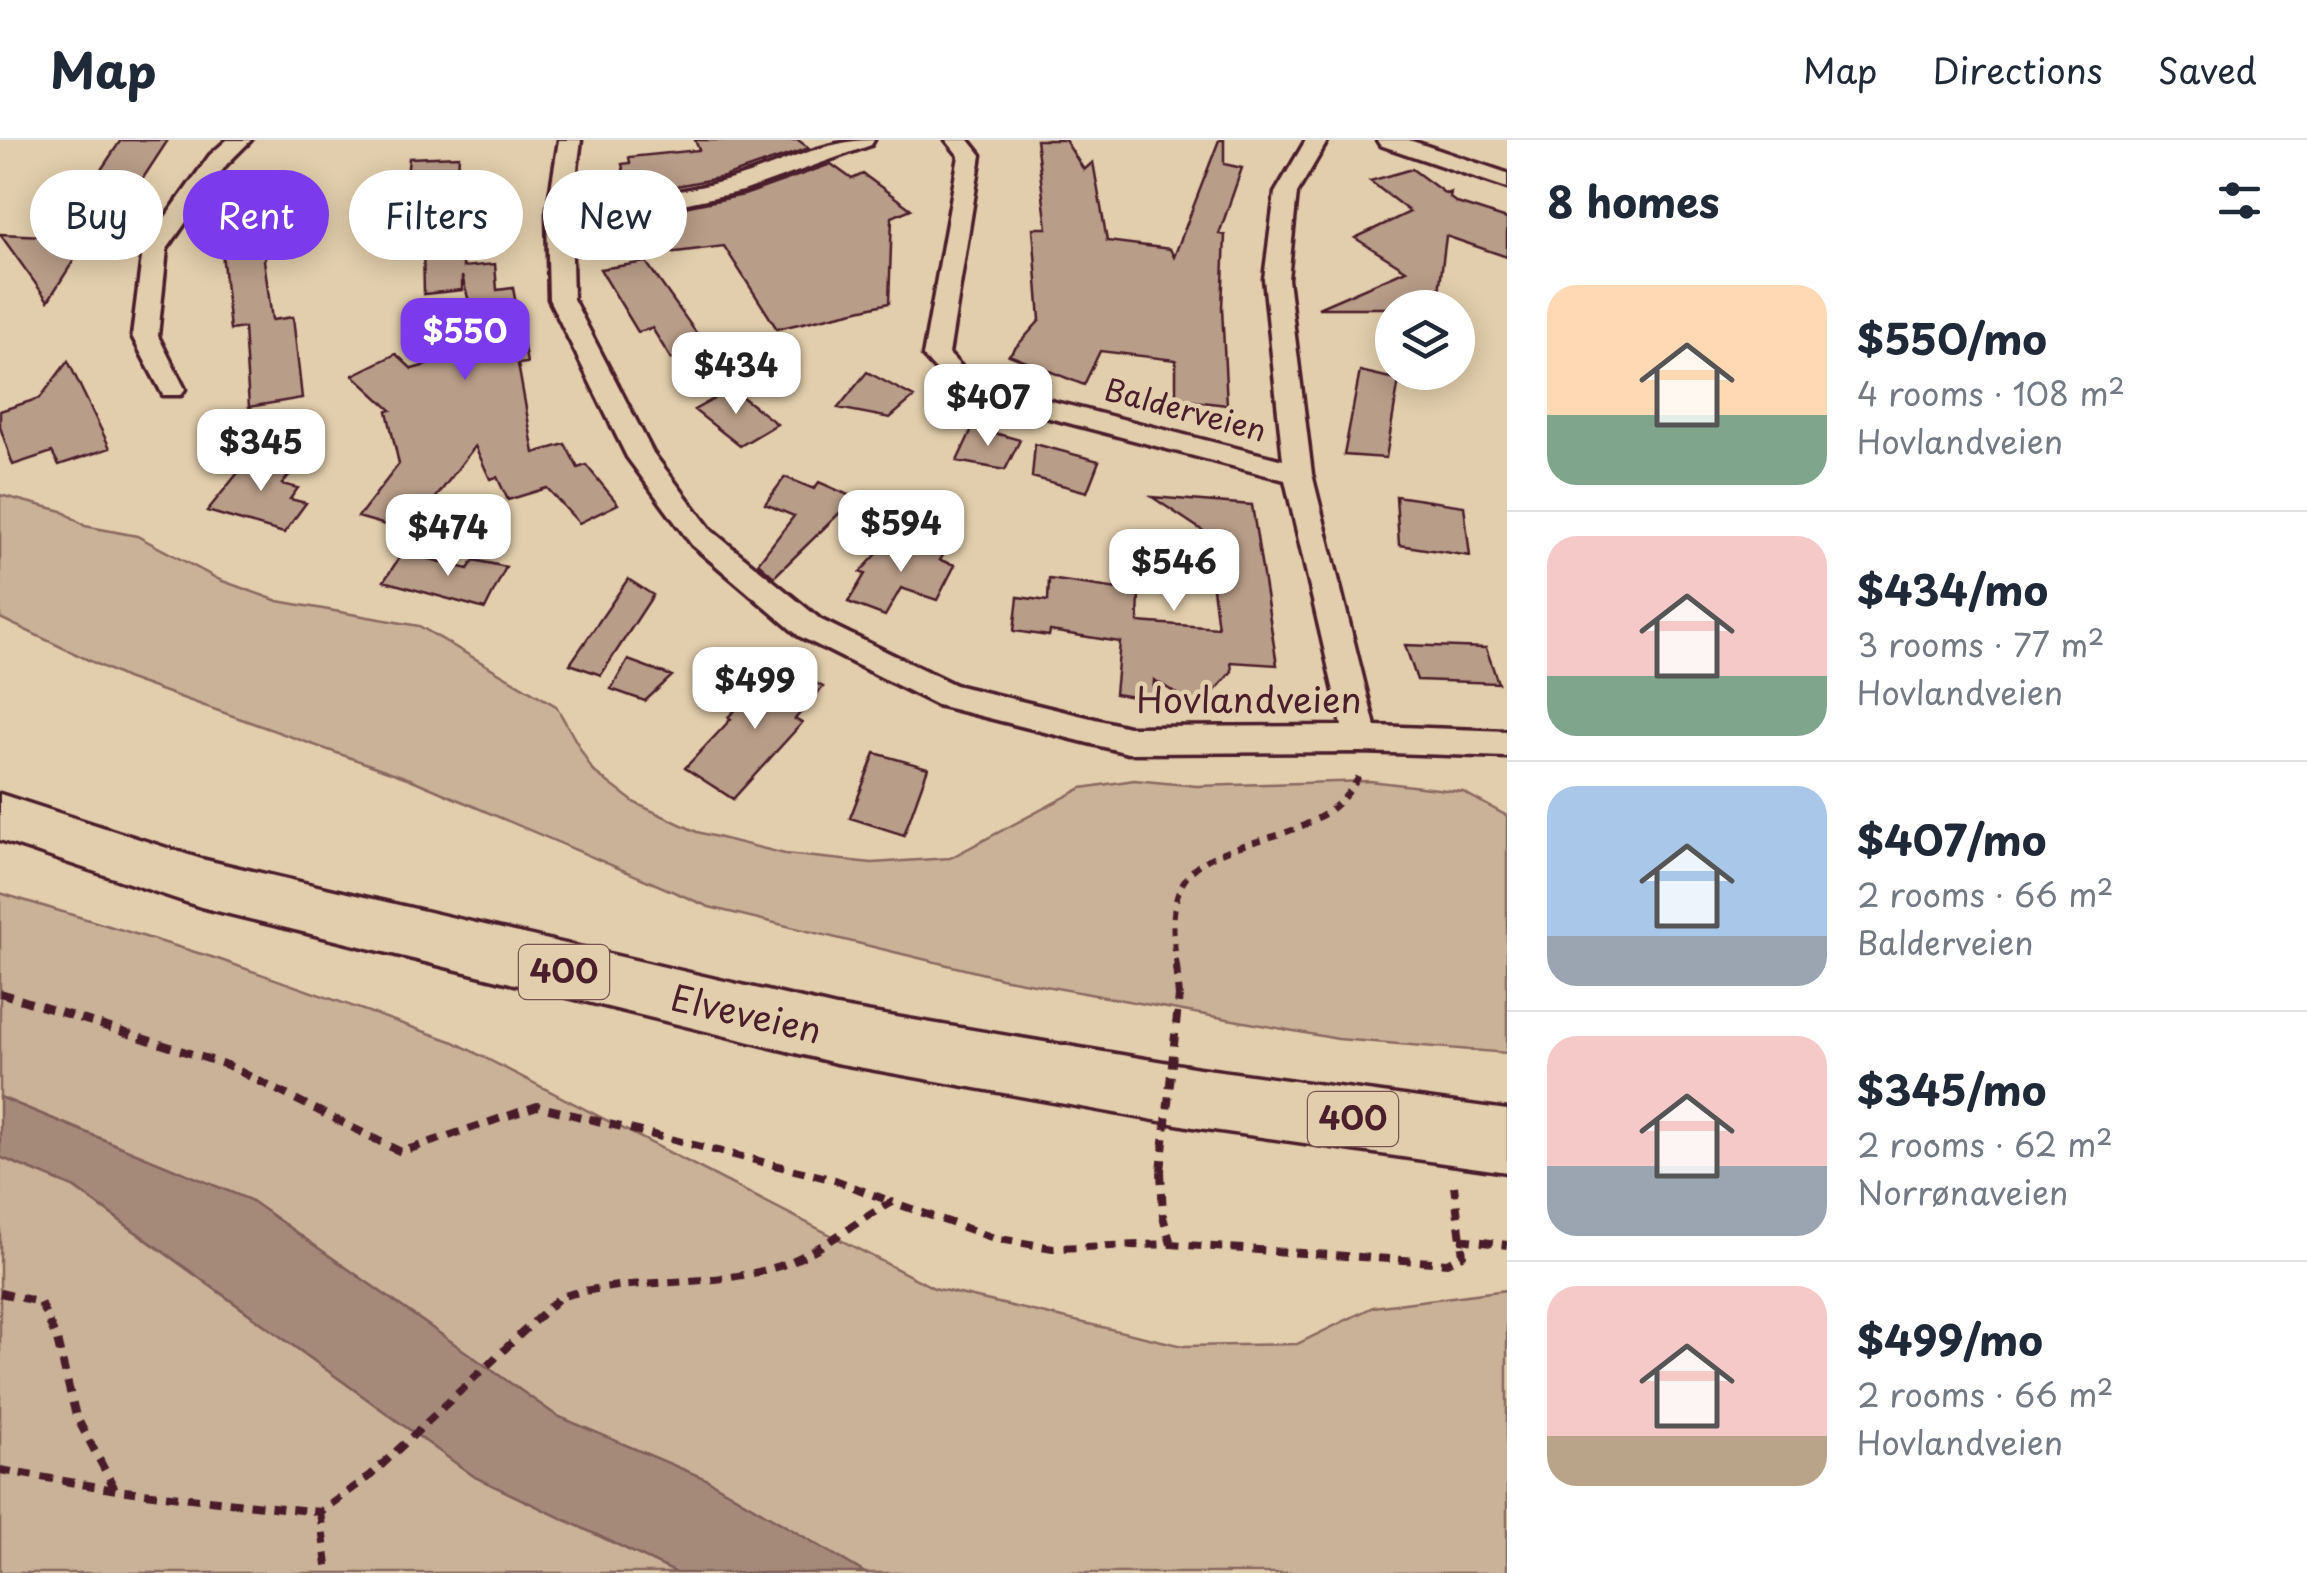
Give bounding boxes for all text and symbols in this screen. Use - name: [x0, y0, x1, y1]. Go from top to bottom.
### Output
- text: Map: [50, 33, 156, 105]
- text: Map: [1803, 43, 1877, 96]
- text: Directions: [1932, 43, 2103, 96]
- text: Saved: [2158, 43, 2257, 96]
- text: 8 homes: [1547, 169, 1720, 232]
- chip: Buy: [30, 170, 163, 260]
- chip: Rent: [183, 170, 329, 260]
- chip: Filters: [349, 170, 523, 260]
- chip: New: [543, 170, 687, 260]
- icon: filters: [2212, 173, 2267, 228]
- map controls: [1375, 290, 1475, 390]
- button: layers: [1375, 290, 1475, 390]
- pin: $550: [406, 298, 524, 383]
- text: $550: [423, 306, 507, 354]
- text: $550/mo: [1857, 306, 2047, 369]
- icon: home: [1627, 325, 1747, 445]
- pin: $434: [677, 332, 795, 417]
- text: $434: [694, 340, 778, 388]
- pin: $407: [929, 364, 1047, 449]
- street label: Balderveien: [1100, 365, 1271, 452]
- text: 4 rooms · 108 m²: [1857, 369, 2125, 417]
- text: $407: [946, 372, 1030, 420]
- pin: $345: [202, 409, 320, 494]
- text: $345: [219, 417, 303, 465]
- text: Hovlandveien: [1857, 417, 2063, 465]
- pin: $594: [842, 490, 960, 575]
- pin: $474: [389, 494, 507, 579]
- text: $594: [860, 498, 942, 546]
- text: $474: [408, 502, 488, 550]
- pin: $546: [1115, 529, 1233, 614]
- text: $546: [1131, 537, 1217, 585]
- text: $434/mo: [1857, 557, 2048, 620]
- icon: home: [1627, 576, 1747, 696]
- text: 3 rooms · 77 m²: [1857, 620, 2105, 668]
- pin: $499: [696, 647, 814, 732]
- text: $499: [714, 655, 796, 703]
- text: Hovlandveien: [1857, 668, 2063, 716]
- street label: Hovlandveien: [1136, 672, 1362, 725]
- text: $407/mo: [1857, 807, 2047, 870]
- icon: home: [1627, 826, 1747, 946]
- text: 2 rooms · 66 m²: [1857, 870, 2114, 918]
- text: Balderveien: [1857, 918, 2033, 966]
- road number: 400: [519, 945, 609, 999]
- street label: Elveveien: [666, 970, 827, 1056]
- text: $345/mo: [1857, 1057, 2047, 1120]
- icon: home: [1627, 1076, 1747, 1196]
- road number: 400: [1308, 1092, 1398, 1146]
- text: 2 rooms · 62 m²: [1857, 1120, 2113, 1168]
- text: Norrønaveien: [1857, 1168, 2068, 1216]
- text: $499/mo: [1857, 1307, 2043, 1370]
- icon: home: [1627, 1326, 1747, 1446]
- text: 2 rooms · 66 m²: [1857, 1370, 2114, 1418]
- text: Hovlandveien: [1857, 1418, 2063, 1466]

